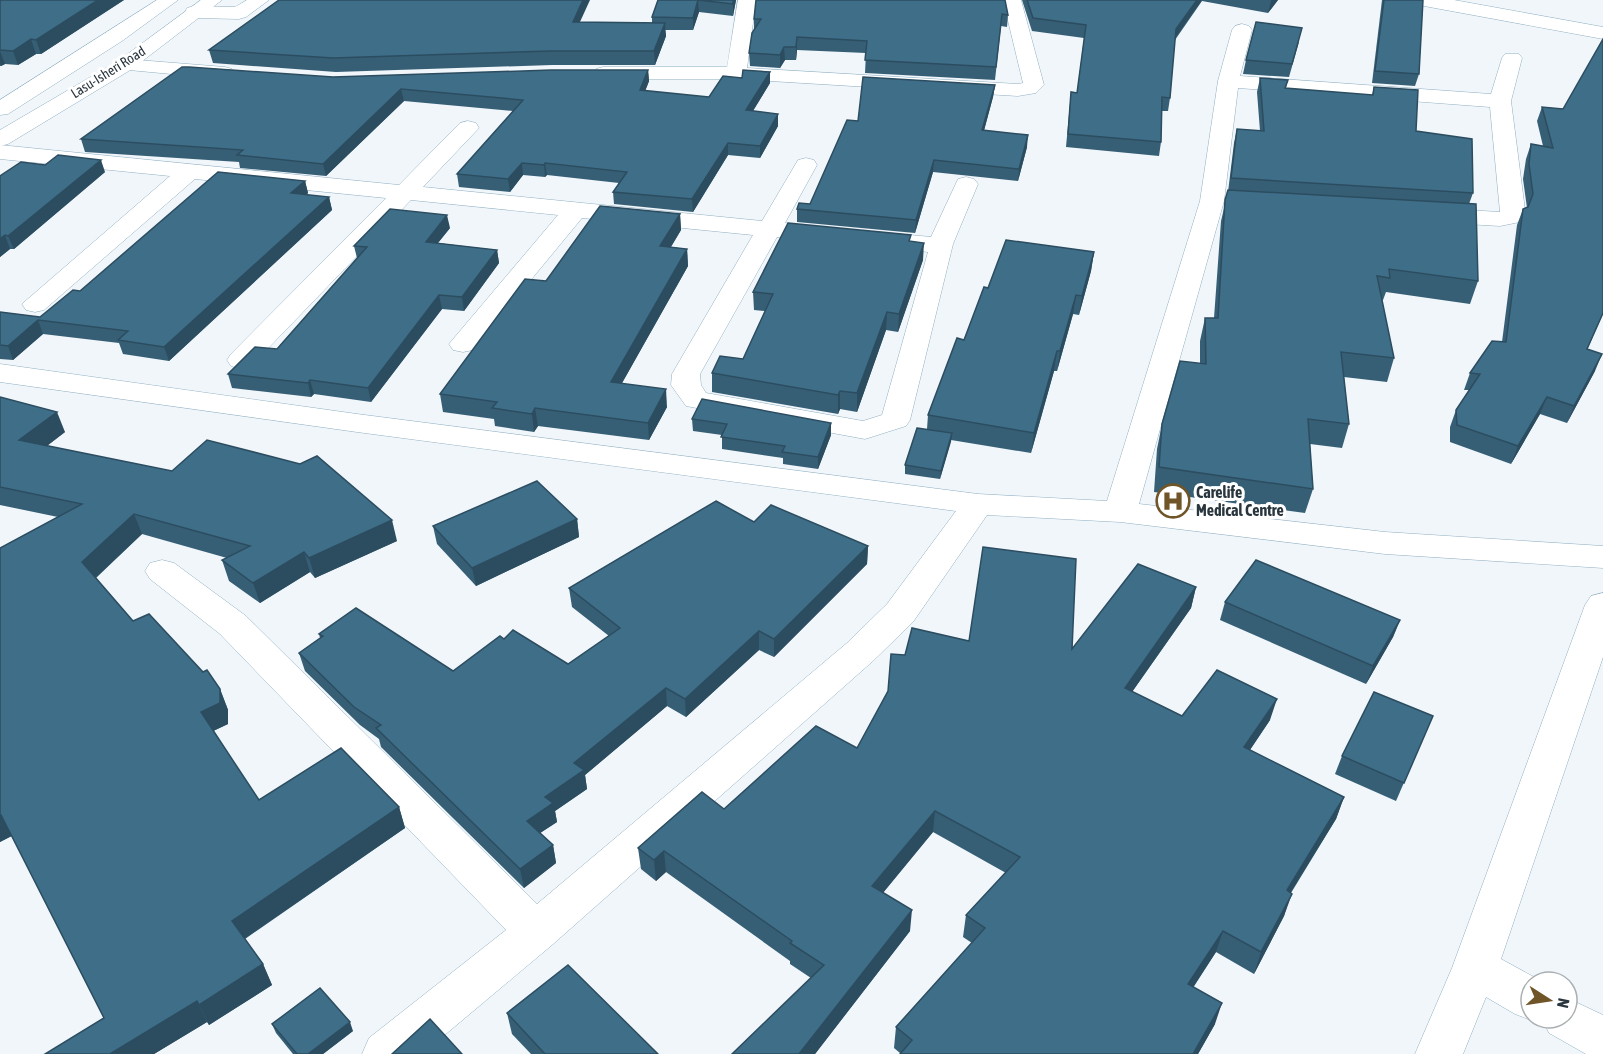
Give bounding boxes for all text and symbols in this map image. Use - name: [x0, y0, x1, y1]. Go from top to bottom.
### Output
- street label: Lasu-Isheri Road: [68, 43, 148, 101]
- hospital icon: Carelife Medical Centre: [1155, 483, 1191, 519]
- place label: Carelife Medical Centre: [1196, 483, 1284, 519]
- north arrow: [1519, 970, 1579, 1030]
- text: N: [1554, 997, 1573, 1010]

